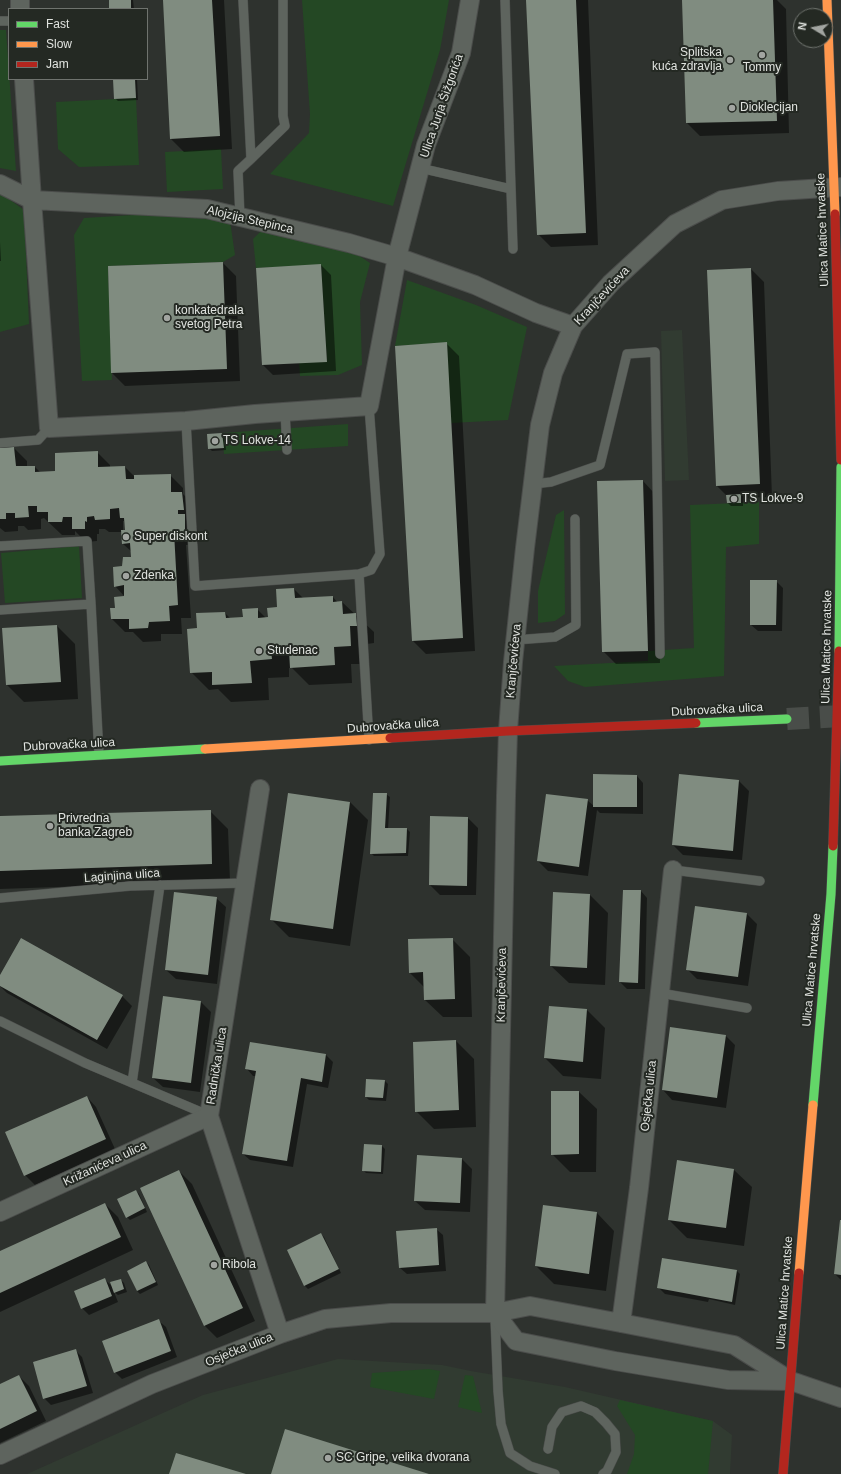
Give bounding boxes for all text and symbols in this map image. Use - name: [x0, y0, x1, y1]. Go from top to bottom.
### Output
- legend: [8, 8, 148, 80]
- north arrow: [793, 8, 833, 48]
- text: Fast: [46, 17, 69, 31]
- text: N: [796, 21, 809, 31]
- text: Slow: [46, 37, 72, 51]
- place label: Splitska kuća zdravlja: [652, 46, 722, 74]
- marker: Tommy: [757, 50, 767, 60]
- street label: Ulica Jurja Šižgorića: [417, 52, 467, 160]
- marker: Splitska kuća zdravlja: [725, 55, 735, 65]
- text: Jam: [46, 57, 69, 71]
- place label: Tommy: [743, 61, 781, 75]
- place label: Dioklecijan: [740, 101, 798, 115]
- marker: Dioklecijan: [727, 103, 737, 113]
- street label: Ulica Matice hrvatske: [814, 173, 832, 287]
- street label: Alojzija Stepinca: [205, 203, 295, 237]
- street label: Kranjčevićeva: [571, 264, 633, 328]
- place label: konkatedrala svetog Petra: [175, 304, 244, 332]
- marker: konkatedrala svetog Petra: [162, 313, 172, 323]
- place label: TS Lokve-14: [223, 434, 291, 448]
- marker: TS Lokve-14: [210, 436, 220, 446]
- place label: TS Lokve-9: [742, 492, 803, 506]
- marker: TS Lokve-9: [729, 494, 739, 504]
- place label: Super diskont: [134, 530, 207, 544]
- marker: Super diskont: [121, 532, 131, 542]
- place label: Zdenka: [134, 569, 174, 583]
- marker: Zdenka: [121, 571, 131, 581]
- street label: Ulica Matice hrvatske: [819, 590, 835, 704]
- street label: Kranjčevićeva: [504, 623, 524, 699]
- place label: Studenac: [267, 644, 318, 658]
- marker: Studenac: [254, 646, 264, 656]
- street label: Dubrovačka ulica: [671, 700, 763, 720]
- street label: Dubrovačka ulica: [347, 716, 439, 736]
- street label: Dubrovačka ulica: [23, 735, 115, 755]
- place label: Privredna banka Zagreb: [58, 812, 132, 840]
- marker: Privredna banka Zagreb: [45, 821, 55, 831]
- street label: Laginjina ulica: [84, 866, 160, 886]
- street label: Ulica Matice hrvatske: [800, 913, 824, 1027]
- street label: Kranjčevićeva: [494, 948, 510, 1022]
- street label: Radnička ulica: [204, 1026, 230, 1106]
- street label: Osječka ulica: [638, 1060, 660, 1132]
- street label: Križanićeva ulica: [61, 1138, 149, 1190]
- street label: Ulica Matice hrvatske: [774, 1236, 796, 1350]
- place label: Ribola: [222, 1258, 256, 1272]
- marker: Ribola: [209, 1260, 219, 1270]
- street label: Osječka ulica: [203, 1330, 275, 1370]
- place label: SC Gripe, velika dvorana: [336, 1451, 469, 1465]
- marker: SC Gripe, velika dvorana: [323, 1453, 333, 1463]

